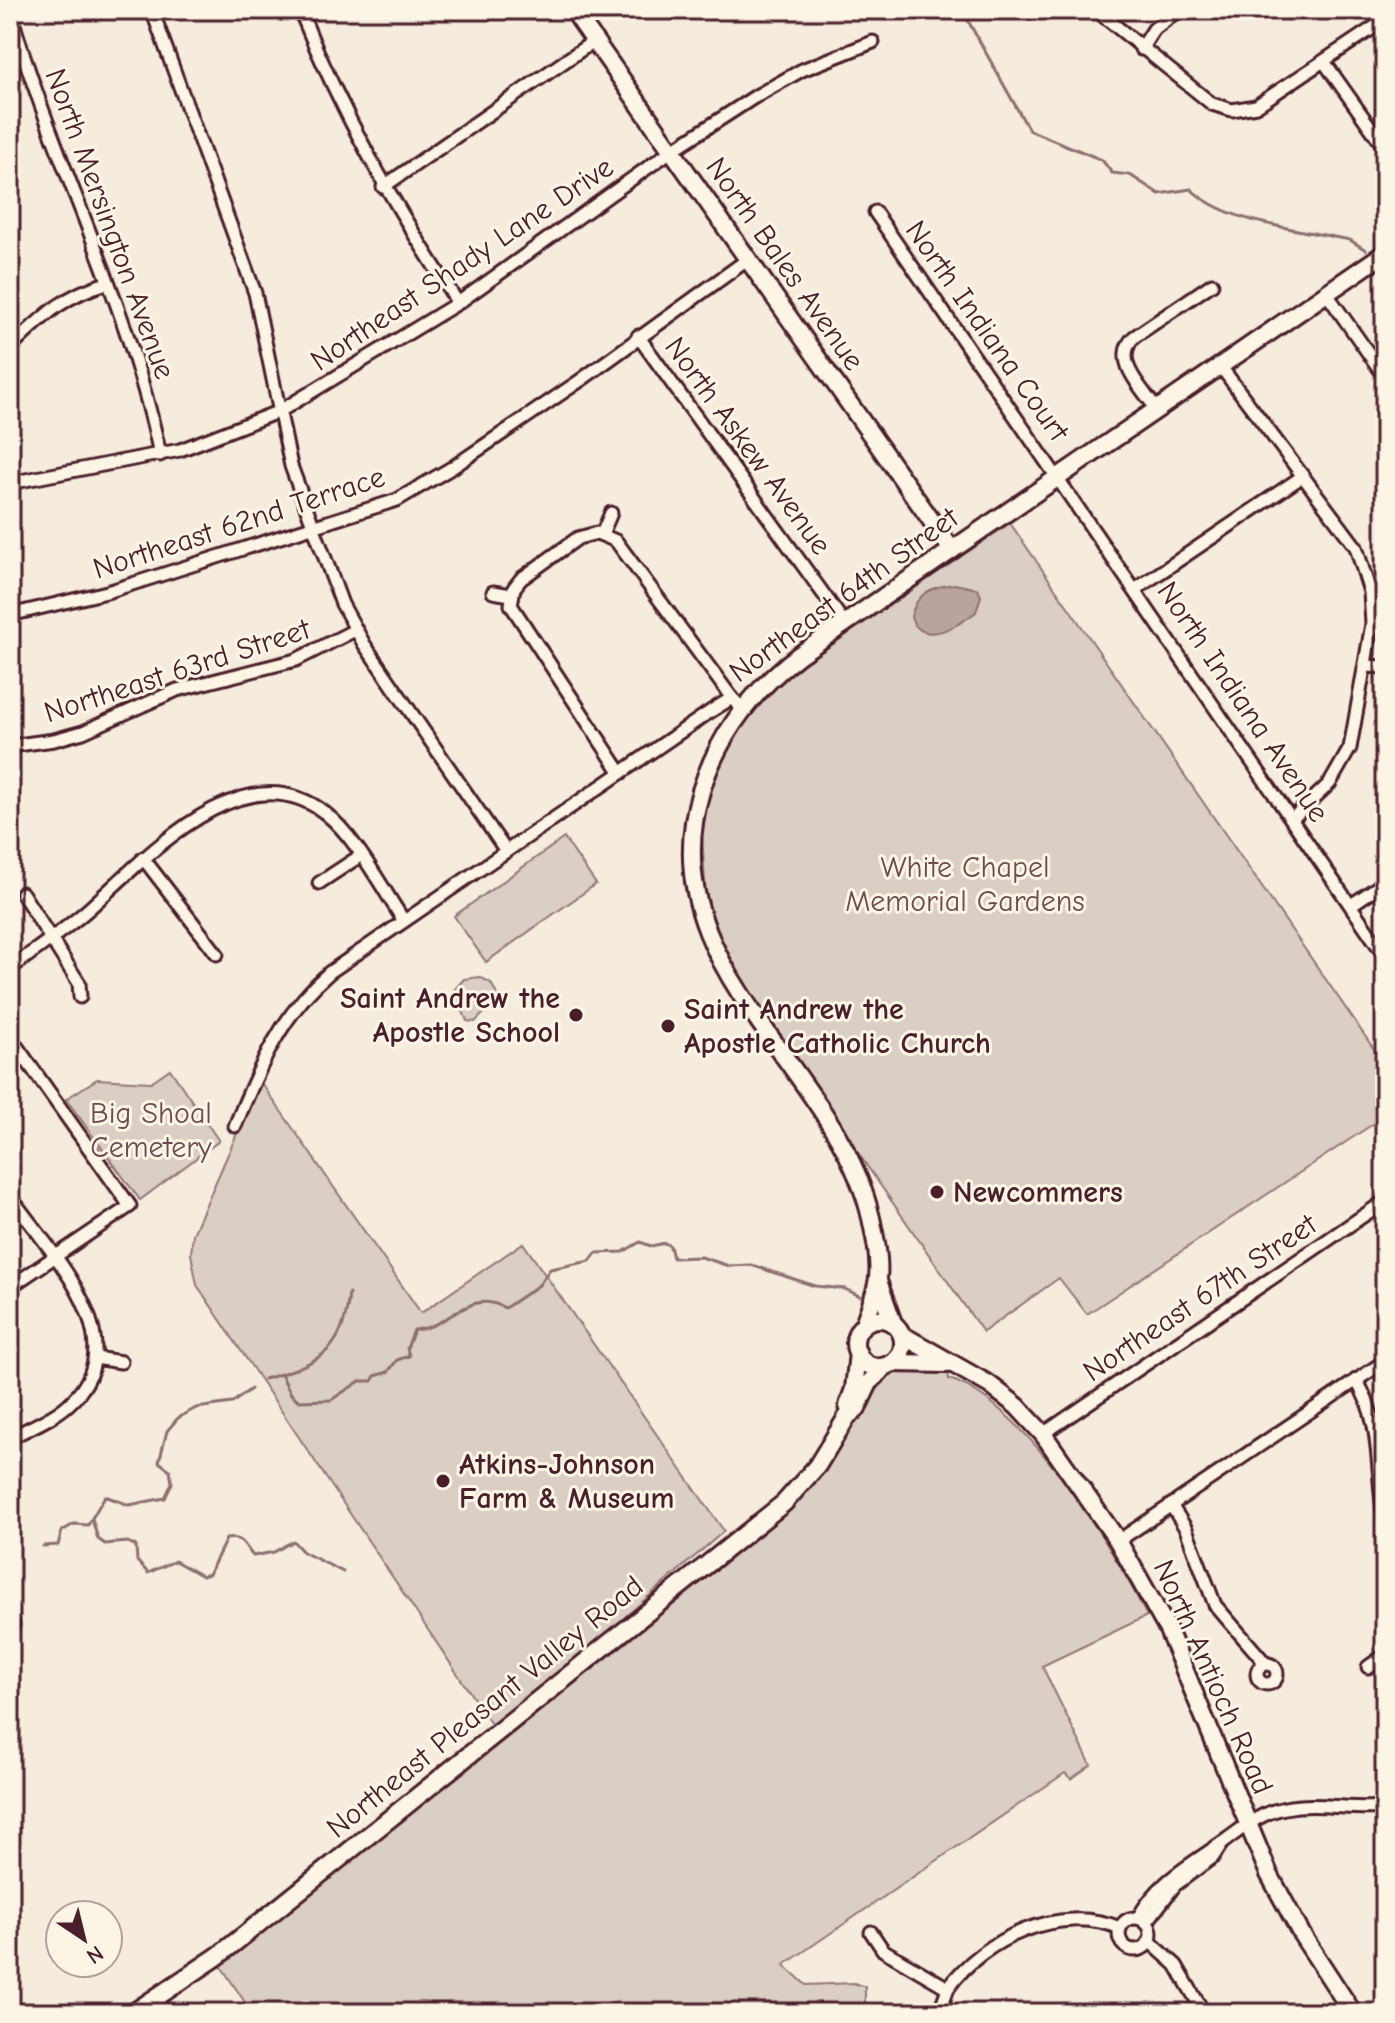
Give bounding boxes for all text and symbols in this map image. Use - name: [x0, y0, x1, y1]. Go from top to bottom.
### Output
- street label: North Mersington Avenue: [38, 64, 182, 384]
- street label: Northeast Shady Lane Drive: [304, 150, 620, 378]
- street label: North Bales Avenue: [698, 151, 872, 377]
- street label: North Indiana Court: [898, 214, 1077, 449]
- street label: North Askew Avenue: [657, 330, 839, 562]
- street label: Northeast 62nd Terrace: [89, 459, 389, 587]
- street label: Northeast 64th Street: [723, 499, 966, 690]
- street label: North Indiana Avenue: [1150, 575, 1336, 829]
- street label: Northeast 63rd Street: [40, 611, 316, 730]
- park label: White Chapel Memorial Gardens: [845, 850, 1085, 919]
- place label: Saint Andrew the Apostle School: [340, 981, 560, 1050]
- place label: Saint Andrew the Apostle Catholic Church: [684, 992, 991, 1061]
- marker: Saint Andrew the Apostle School: [567, 1006, 585, 1024]
- marker: Saint Andrew the Apostle Catholic Church: [659, 1017, 677, 1035]
- park label: Big Shoal Cemetery: [90, 1096, 212, 1165]
- place label: Newcommers: [953, 1175, 1123, 1210]
- marker: Newcommers: [928, 1183, 946, 1201]
- street label: Northeast 67th Street: [1077, 1206, 1325, 1389]
- place label: Atkins-Johnson Farm & Museum: [459, 1447, 674, 1516]
- marker: Atkins-Johnson Farm & Museum: [434, 1472, 452, 1490]
- street label: North Antioch Road: [1146, 1554, 1280, 1800]
- street label: Northeast Pleasant Valley Road: [320, 1568, 650, 1846]
- north arrow: [44, 1899, 124, 1979]
- text: N: [82, 1940, 108, 1969]

